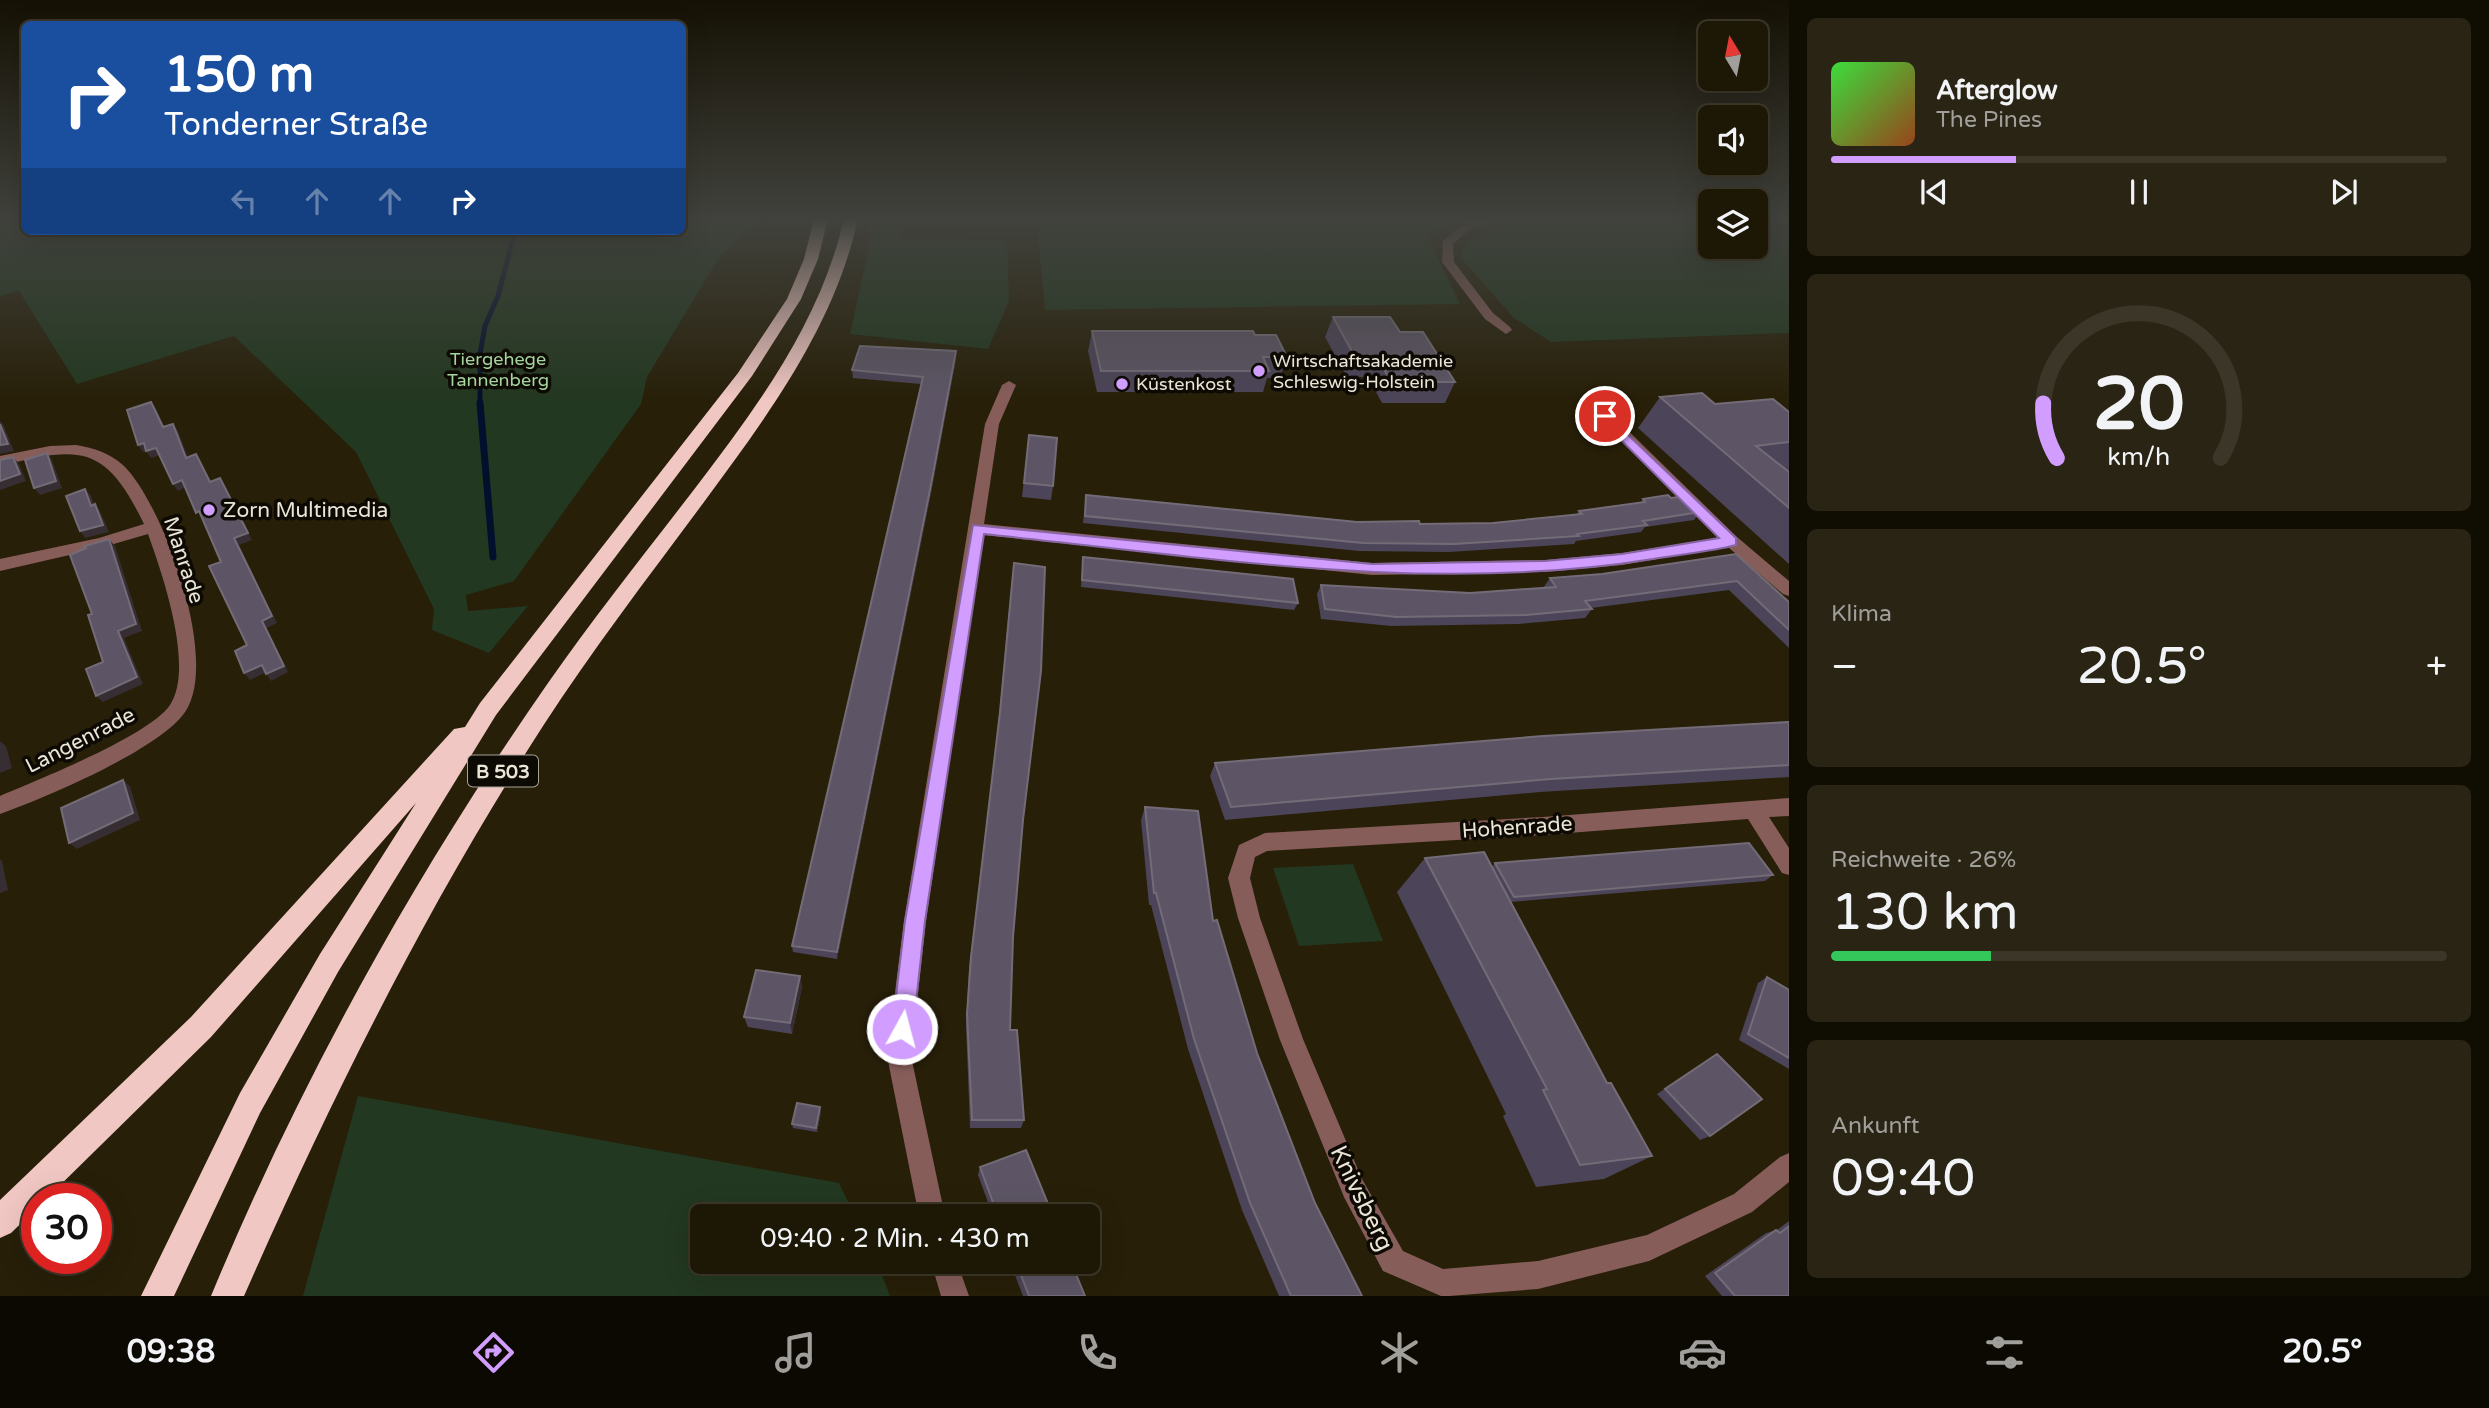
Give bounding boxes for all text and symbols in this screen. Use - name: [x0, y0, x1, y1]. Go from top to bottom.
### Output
- north arrow: [1698, 21, 1768, 91]
- map controls: [1698, 21, 1768, 259]
- text: 150 m: [164, 46, 314, 105]
- icon: right: [49, 49, 140, 140]
- text: Afterglow: [1936, 75, 2058, 106]
- button: sound: [1698, 105, 1768, 175]
- text: Tonderner Straße: [164, 106, 428, 144]
- text: The Pines: [1936, 106, 2042, 134]
- icon: previous: [1915, 173, 1953, 211]
- icon: pause: [2120, 173, 2158, 211]
- icon: next: [2325, 173, 2363, 211]
- icon: left: [225, 182, 263, 220]
- icon: ahead: [298, 182, 336, 220]
- icon: ahead: [371, 182, 409, 220]
- icon: right: [444, 182, 482, 220]
- button: layers: [1698, 189, 1768, 259]
- park label: Tiergehege Tannenberg: [447, 348, 549, 391]
- place label: Wirtschaftsakademie Schleswig-Holstein: [1273, 350, 1453, 393]
- text: 20: [2093, 362, 2185, 450]
- marker: Wirtschaftsakademie Schleswig-Holstein: [1251, 363, 1267, 379]
- place label: Küstenkost: [1136, 373, 1232, 395]
- marker: Küstenkost: [1114, 376, 1130, 392]
- pin: [1575, 386, 1635, 446]
- icon: arrive: [1586, 397, 1624, 435]
- text: km/h: [2108, 442, 2170, 472]
- place label: Zorn Multimedia: [223, 498, 388, 523]
- marker: Zorn Multimedia: [201, 502, 217, 518]
- street label: Manrade: [158, 514, 209, 607]
- text: Klima: [1831, 600, 1892, 628]
- text: 20.5°: [2077, 635, 2207, 698]
- text: −: [1831, 644, 1858, 690]
- text: +: [2426, 644, 2447, 690]
- street label: Langenrade: [21, 702, 139, 779]
- road number: B 503: [468, 756, 538, 786]
- street label: Hohenrade: [1461, 811, 1573, 844]
- text: Reichweite · 26%: [1831, 846, 2016, 874]
- text: 130 km: [1831, 881, 2019, 944]
- position arrow: [865, 992, 939, 1066]
- text: Ankunft: [1831, 1112, 1920, 1140]
- street label: Knivsberg: [1324, 1141, 1399, 1256]
- text: 09:40: [1831, 1147, 1975, 1210]
- speed limit sign: 30: [21, 1183, 112, 1274]
- text: 09:40 · 2 Min. · 430 m: [760, 1223, 1030, 1254]
- icon: directions: [469, 1328, 518, 1377]
- icon: music: [771, 1328, 820, 1377]
- icon: phone: [1073, 1328, 1122, 1377]
- icon: climate: [1375, 1328, 1424, 1377]
- icon: car: [1678, 1328, 1727, 1377]
- icon: filters: [1980, 1328, 2029, 1377]
- text: 09:38: [127, 1333, 215, 1371]
- text: 20.5°: [2282, 1333, 2362, 1371]

